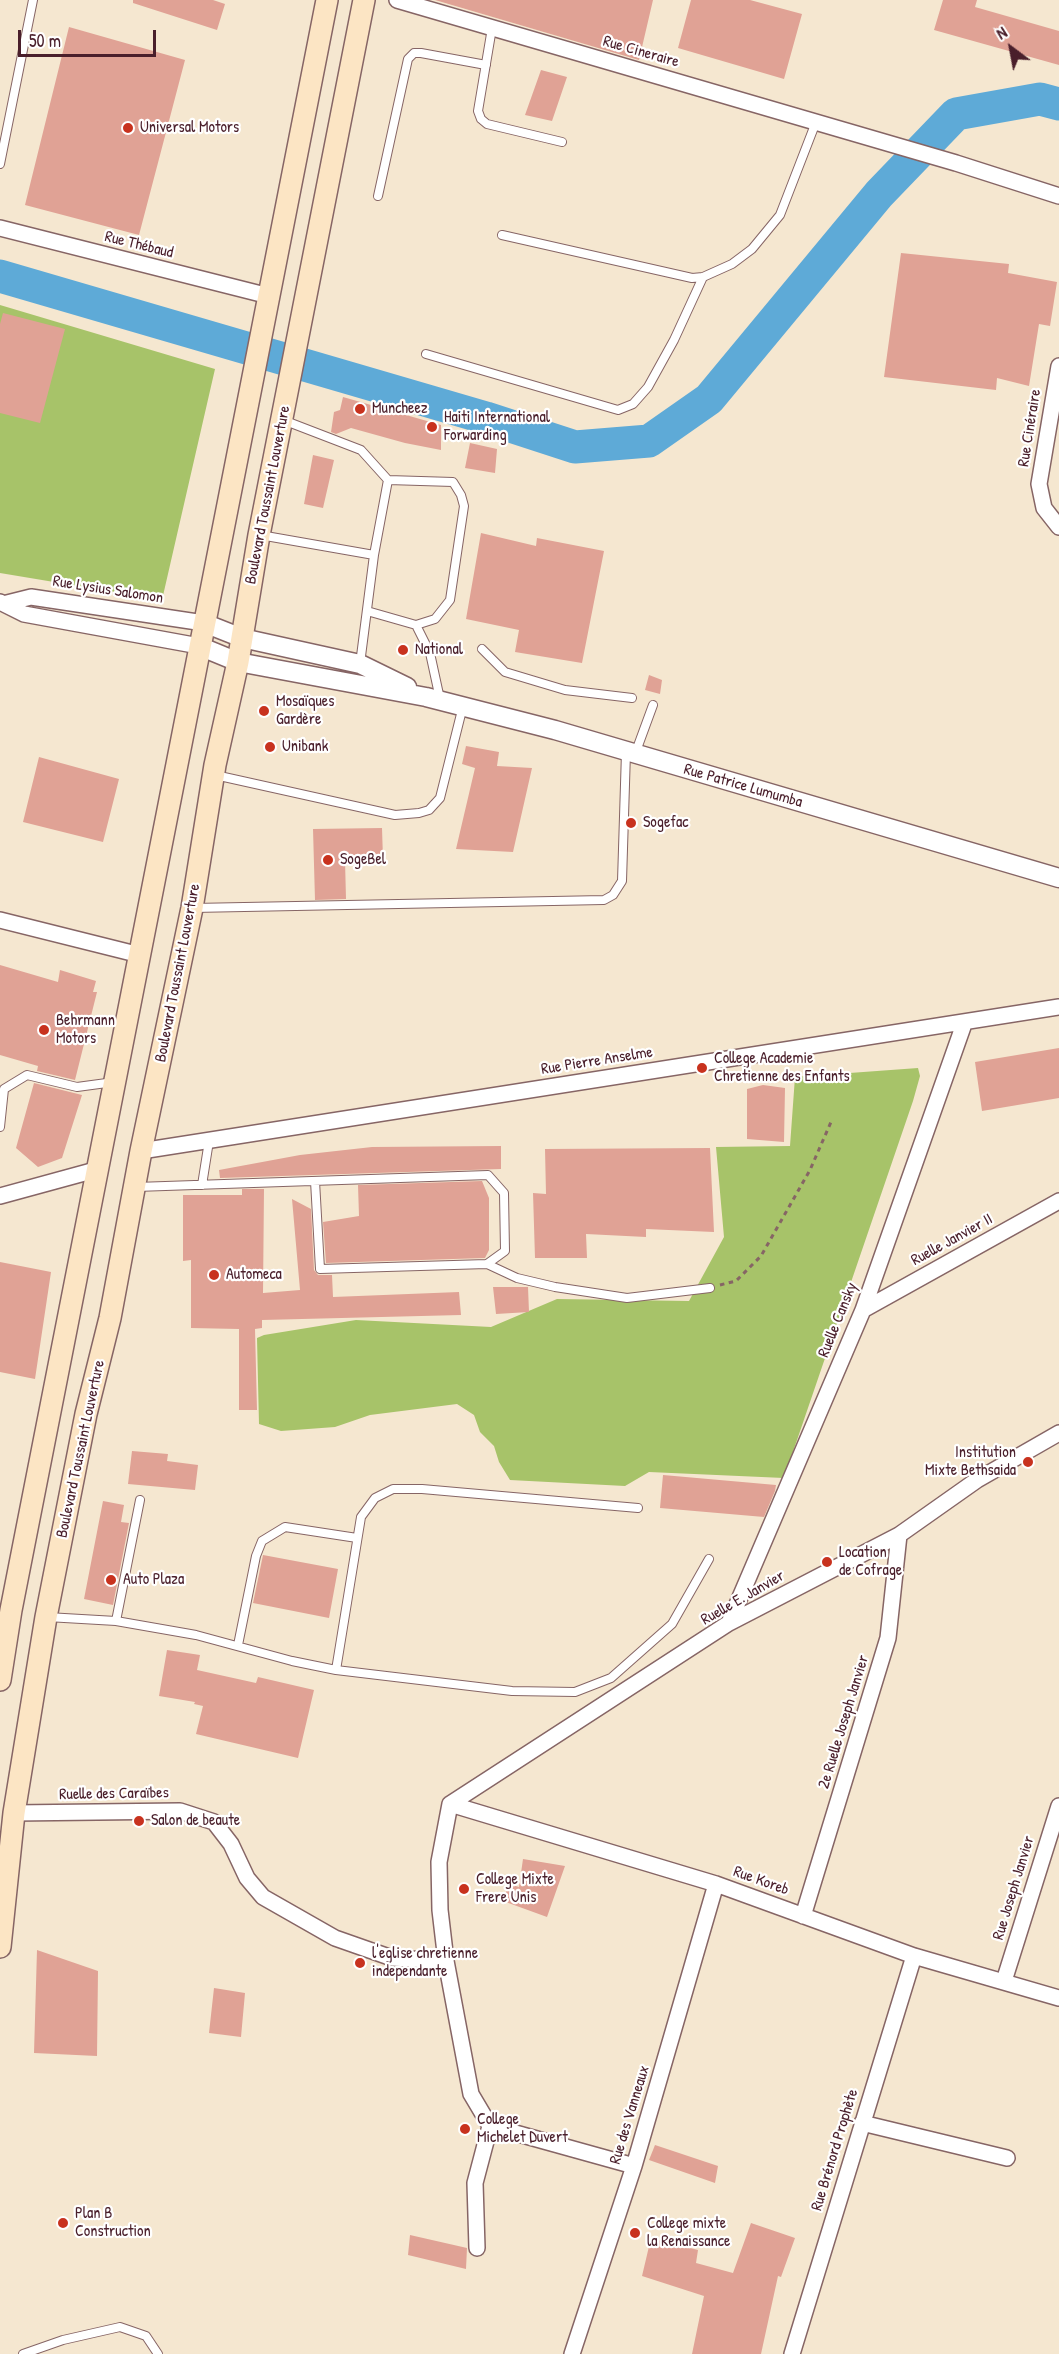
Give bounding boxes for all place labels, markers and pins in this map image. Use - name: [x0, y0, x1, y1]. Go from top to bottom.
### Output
- place label: Universal Motors: [140, 118, 239, 138]
- marker: Universal Motors: [121, 121, 135, 135]
- place label: Muncheez: [372, 399, 428, 419]
- marker: Muncheez: [353, 402, 367, 416]
- place label: Haiti International Forwarding: [444, 408, 550, 446]
- marker: Haiti International Forwarding: [425, 420, 439, 434]
- place label: National: [415, 640, 463, 660]
- marker: National: [396, 643, 410, 657]
- place label: Mosaïques Gardère: [276, 692, 334, 730]
- marker: Mosaïques Gardère: [257, 704, 271, 718]
- place label: Unibank: [282, 737, 328, 757]
- marker: Unibank: [263, 740, 277, 754]
- place label: Sogefac: [643, 813, 689, 833]
- marker: Sogefac: [624, 816, 638, 830]
- place label: SogeBel: [340, 850, 386, 870]
- marker: SogeBel: [321, 853, 335, 867]
- place label: Behrmann Motors: [56, 1011, 115, 1049]
- marker: Behrmann Motors: [37, 1023, 51, 1037]
- place label: College Academie Chretienne des Enfants: [714, 1049, 850, 1087]
- marker: College Academie Chretienne des Enfants: [695, 1061, 709, 1075]
- place label: Automeca: [226, 1265, 282, 1285]
- marker: Automeca: [207, 1268, 221, 1282]
- place label: Institution Mixte Bethsaida: [925, 1443, 1016, 1481]
- marker: Institution Mixte Bethsaida: [1021, 1455, 1035, 1469]
- place label: Location de Cofrage: [839, 1543, 902, 1581]
- marker: Location de Cofrage: [820, 1555, 834, 1569]
- place label: Auto Plaza: [123, 1570, 184, 1590]
- marker: Auto Plaza: [104, 1573, 118, 1587]
- place label: Salon de beaute: [151, 1811, 240, 1831]
- marker: Salon de beaute: [132, 1814, 146, 1828]
- place label: College Mixte Frere Unis: [476, 1870, 554, 1908]
- marker: College Mixte Frere Unis: [457, 1882, 471, 1896]
- place label: l'eglise chretienne independante: [372, 1944, 478, 1982]
- marker: l'eglise chretienne independante: [353, 1956, 367, 1970]
- place label: College Michelet Duvert: [477, 2110, 568, 2148]
- marker: College Michelet Duvert: [458, 2122, 472, 2136]
- place label: Plan B Construction: [75, 2204, 151, 2242]
- place label: College mixte la Renaissance: [647, 2214, 730, 2252]
- marker: Plan B Construction: [56, 2216, 70, 2230]
- marker: College mixte la Renaissance: [628, 2226, 642, 2240]

